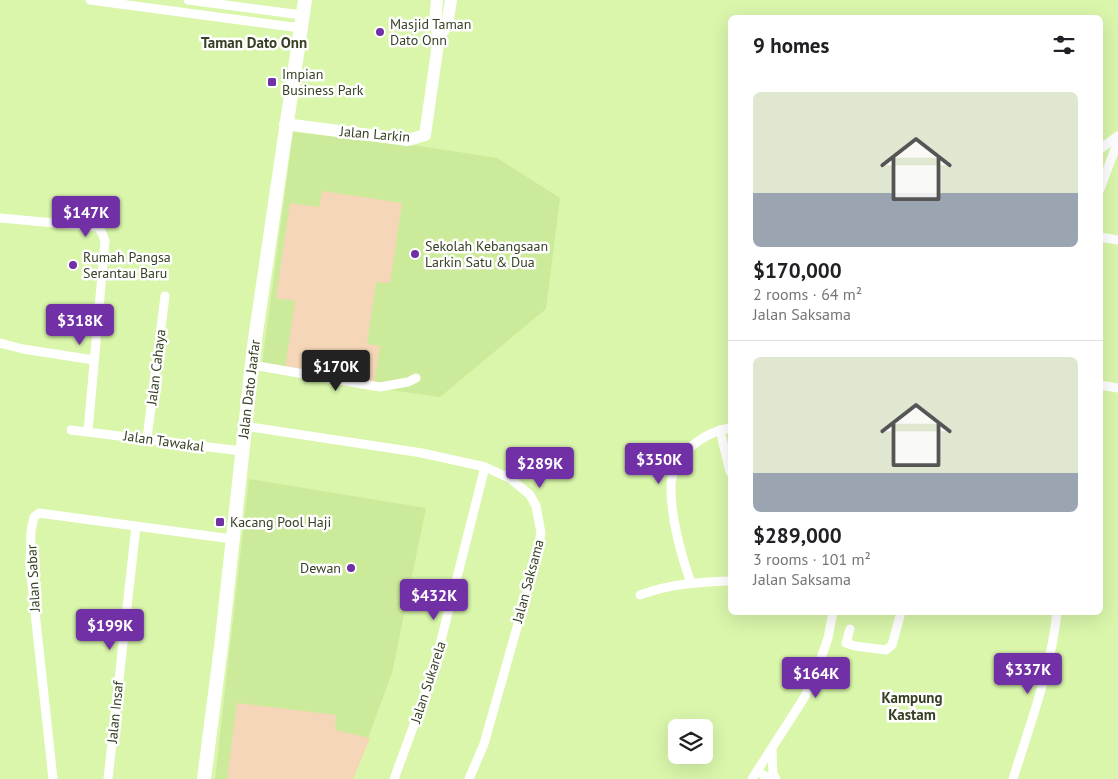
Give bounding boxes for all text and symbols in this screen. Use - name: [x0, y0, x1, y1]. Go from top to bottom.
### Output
- place label: Masjid Taman Dato Onn: [390, 15, 471, 49]
- marker: Masjid Taman Dato Onn: [374, 26, 386, 38]
- icon: filters: [1050, 31, 1078, 59]
- text: 9 homes: [753, 32, 829, 59]
- district label: Taman Dato Onn: [201, 33, 307, 52]
- place label: Impian Business Park: [282, 65, 364, 99]
- marker: Impian Business Park: [266, 76, 278, 88]
- street label: Jalan Larkin: [338, 122, 411, 146]
- icon: home: [871, 124, 961, 214]
- pin: $147K: [51, 196, 121, 238]
- text: $147K: [63, 202, 109, 222]
- place label: Sekolah Kebangsaan Larkin Satu & Dua: [425, 237, 548, 271]
- place label: Rumah Pangsa Serantau Baru: [83, 248, 171, 282]
- marker: Sekolah Kebangsaan Larkin Satu & Dua: [409, 248, 421, 260]
- text: $170,000: [753, 257, 842, 284]
- marker: Rumah Pangsa Serantau Baru: [67, 259, 79, 271]
- text: 2 rooms · 64 m²: [753, 284, 862, 304]
- pin: $318K: [45, 304, 115, 346]
- text: Jalan Saksama: [753, 304, 851, 324]
- text: $318K: [57, 310, 103, 330]
- street label: Jalan Cahaya: [142, 328, 170, 407]
- street label: Jalan Dato Jaafar: [234, 338, 264, 440]
- pin: $170K: [301, 350, 371, 392]
- text: $170K: [313, 356, 359, 376]
- icon: home: [871, 390, 961, 480]
- street label: Jalan Tawakal: [122, 426, 205, 456]
- pin: $350K: [624, 442, 694, 485]
- pin: $289K: [505, 446, 575, 489]
- text: $350K: [636, 449, 682, 469]
- text: $289K: [517, 453, 563, 473]
- place label: Kacang Pool Haji: [230, 513, 331, 531]
- marker: Kacang Pool Haji: [214, 516, 226, 528]
- text: $289,000: [753, 522, 842, 549]
- street label: Jalan Saksama: [508, 537, 548, 626]
- street label: Jalan Sabar: [22, 544, 44, 613]
- text: 3 rooms · 101 m²: [753, 549, 871, 569]
- place label: Dewan: [300, 559, 341, 577]
- marker: Dewan: [345, 562, 357, 574]
- text: Jalan Saksama: [753, 569, 851, 589]
- pin: $432K: [399, 578, 469, 621]
- text: $432K: [411, 585, 457, 605]
- pin: $199K: [75, 608, 145, 651]
- text: $199K: [87, 615, 133, 635]
- street label: Jalan Sukarela: [406, 639, 450, 726]
- pin: $337K: [993, 652, 1063, 695]
- pin: $164K: [781, 656, 851, 699]
- text: $337K: [1005, 659, 1051, 679]
- text: $164K: [793, 663, 839, 683]
- street label: Jalan Insaf: [103, 679, 127, 745]
- district label: Kampung Kastam: [882, 688, 942, 724]
- map controls: [668, 719, 713, 764]
- button: layers: [668, 719, 713, 764]

